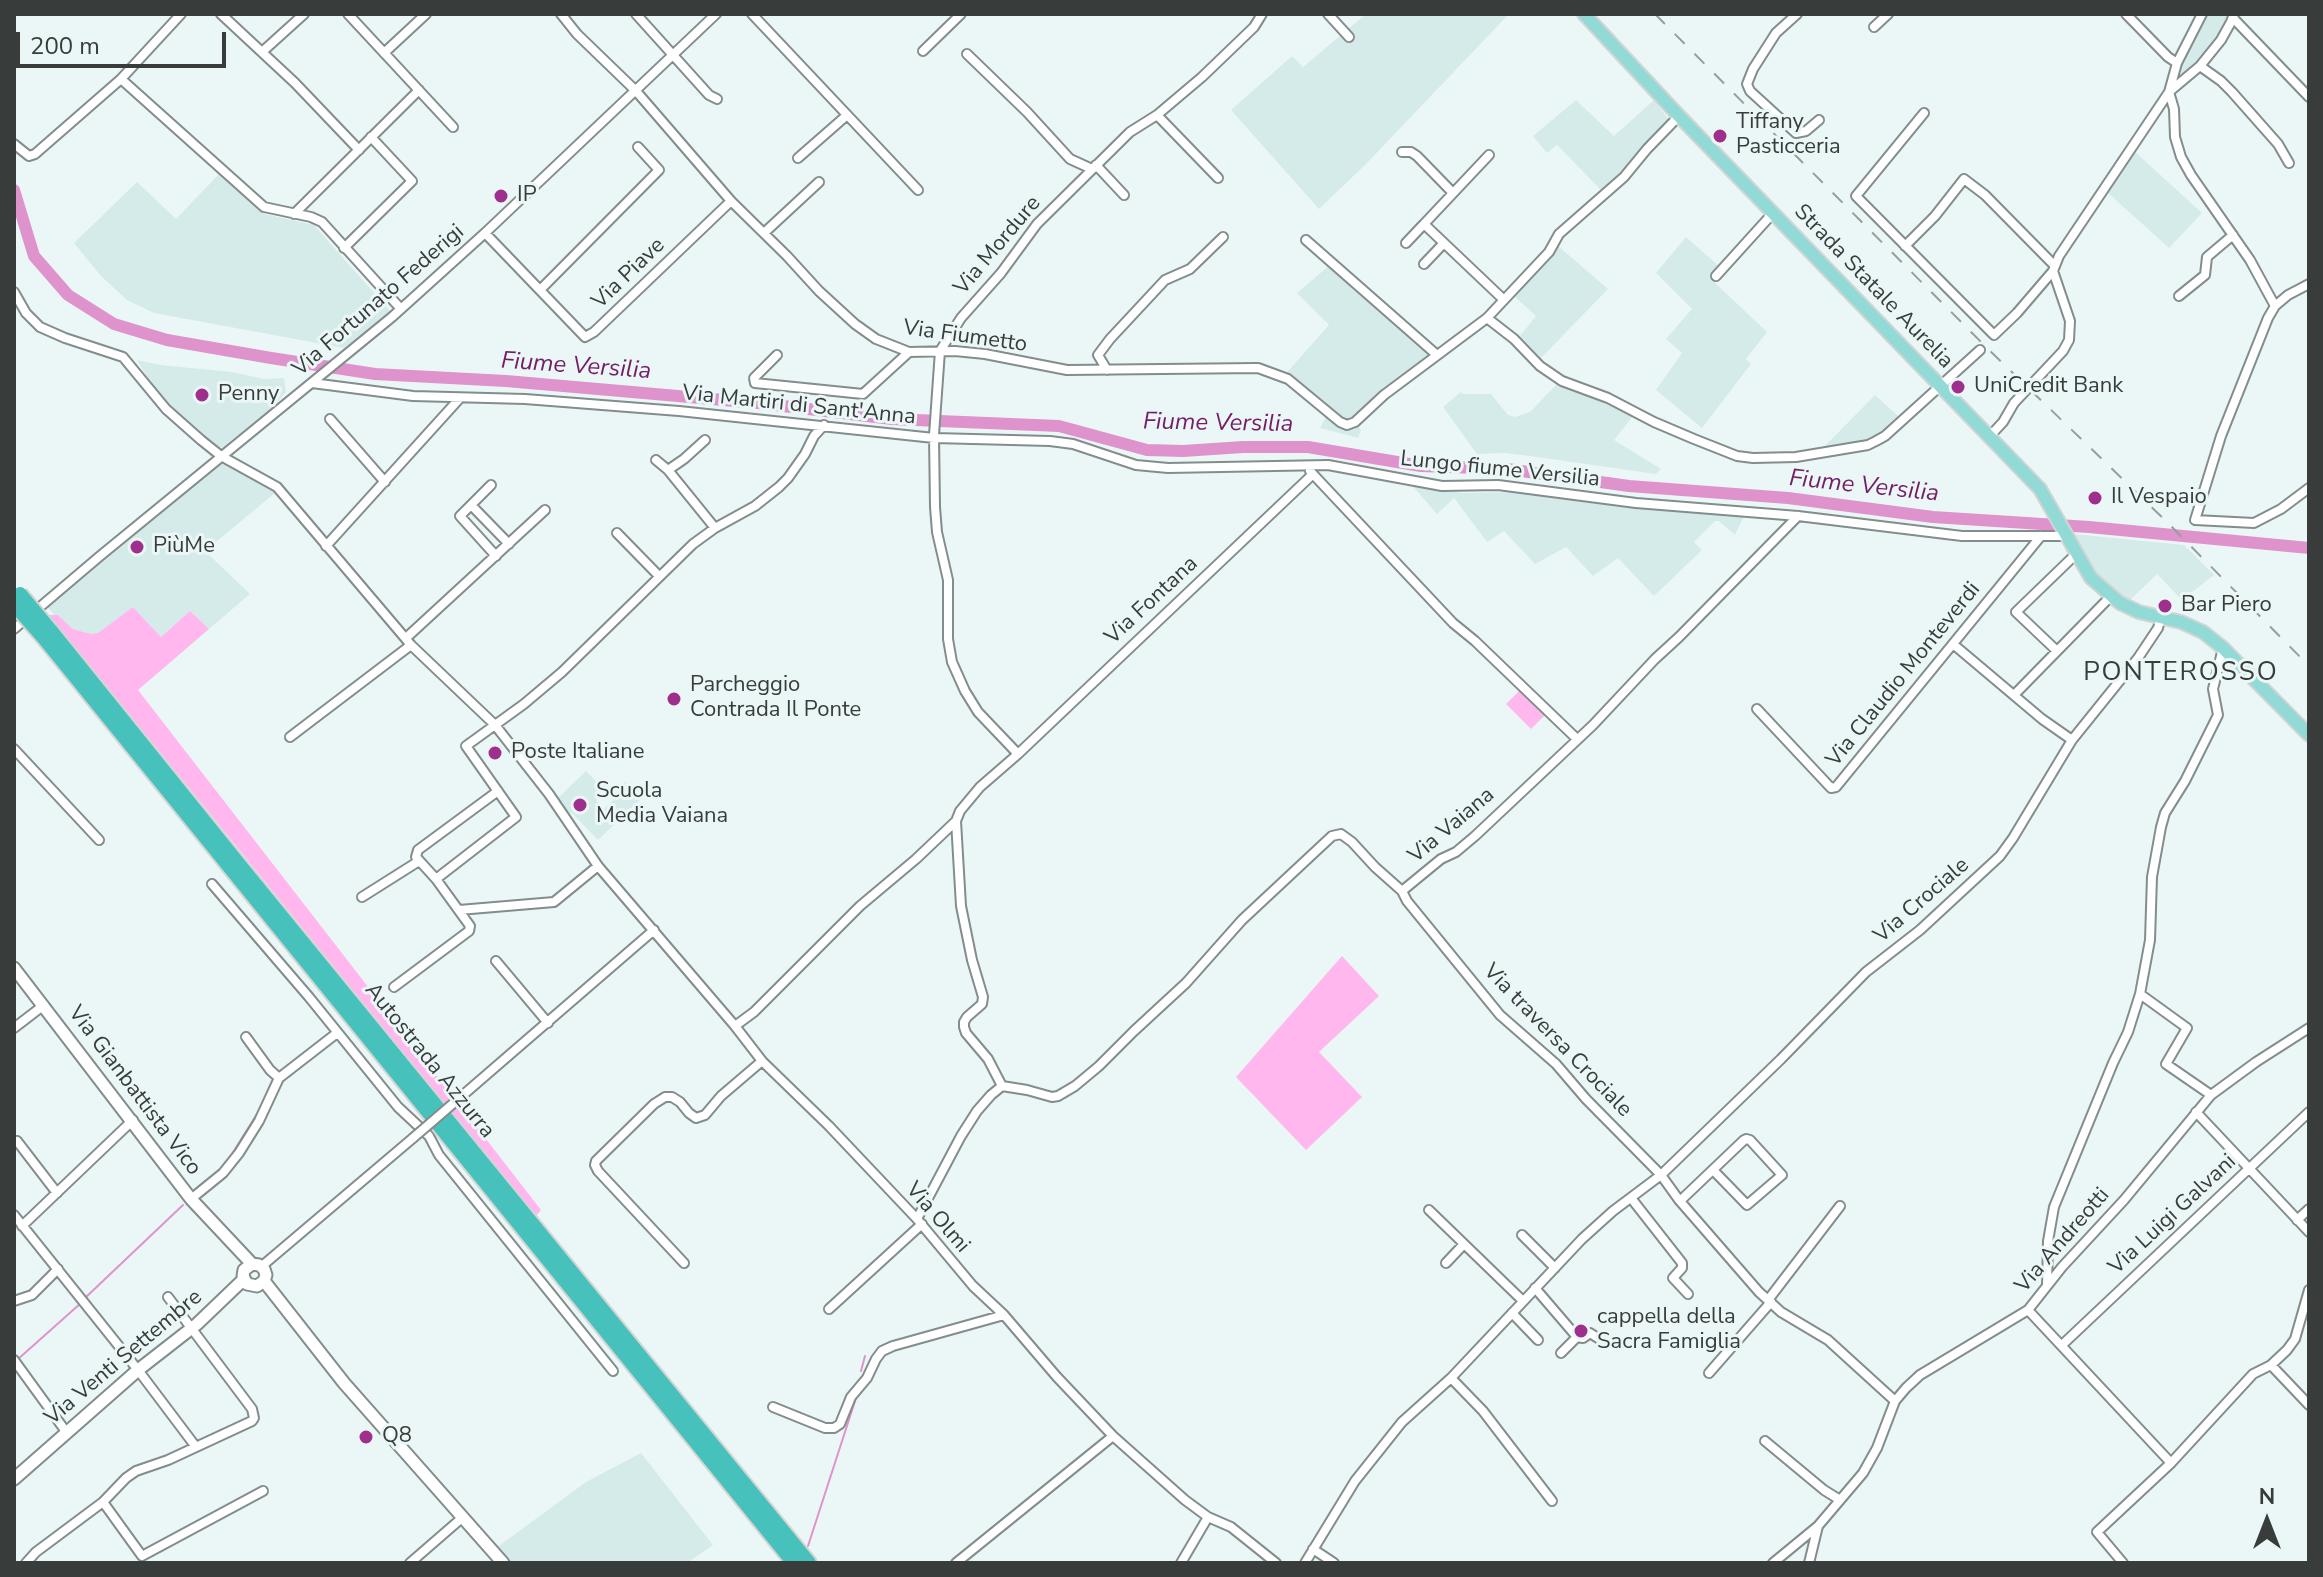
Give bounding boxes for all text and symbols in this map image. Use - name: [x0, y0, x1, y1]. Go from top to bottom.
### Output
- scale bar: [20, 16, 230, 66]
- text: 200 m: [30, 30, 100, 62]
- place label: Tiffany Pasticceria: [1736, 110, 1841, 162]
- marker: Tiffany Pasticceria: [1711, 127, 1729, 145]
- place label: IP: [517, 183, 537, 209]
- marker: IP: [492, 187, 510, 205]
- street label: Via Mordure: [949, 191, 1047, 301]
- street label: Strada Statale Aurelia: [1788, 199, 1958, 375]
- street label: Via Fortunato Federigi: [288, 219, 470, 383]
- street label: Via Piave: [587, 233, 671, 315]
- street label: Via Fiumetto: [901, 315, 1029, 359]
- water label: Fiume Versilia: [500, 347, 652, 387]
- place label: UniCredit Bank: [1974, 374, 2123, 400]
- marker: UniCredit Bank: [1949, 378, 1967, 396]
- street label: Via Martiri di Sant'Anna: [681, 381, 917, 431]
- place label: Penny: [218, 382, 279, 408]
- marker: Penny: [193, 386, 211, 404]
- water label: Fiume Versilia: [1142, 408, 1294, 440]
- street label: Lungo fiume Versilia: [1399, 446, 1601, 494]
- water label: Fiume Versilia: [1788, 465, 1940, 509]
- place label: Il Vespaio: [2111, 485, 2207, 511]
- marker: Il Vespaio: [2086, 489, 2104, 507]
- place label: PiùMe: [153, 534, 215, 560]
- marker: PiùMe: [128, 538, 146, 556]
- street label: Via Fontana: [1100, 551, 1204, 651]
- street label: Via Claudio Monteverdi: [1821, 577, 1987, 773]
- place label: Bar Piero: [2181, 593, 2272, 619]
- marker: Bar Piero: [2156, 597, 2174, 615]
- district label: PONTEROSSO: [2083, 658, 2279, 690]
- place label: Parcheggio Contrada Il Ponte: [690, 673, 861, 724]
- marker: Parcheggio Contrada Il Ponte: [665, 690, 683, 708]
- place label: Poste Italiane: [511, 740, 645, 766]
- marker: Poste Italiane: [486, 744, 504, 762]
- place label: Scuola Media Vaiana: [596, 779, 728, 830]
- street label: Via Vaiana: [1404, 782, 1500, 870]
- marker: Scuola Media Vaiana: [571, 796, 589, 814]
- street label: Via Crociale: [1869, 853, 1975, 949]
- street label: Via traversa Crociale: [1477, 959, 1637, 1123]
- street label: Autostrada Azzurra: [358, 978, 500, 1144]
- street label: Via Gianbattista Vico: [62, 1001, 206, 1181]
- street label: Via Luigi Galvani: [2104, 1149, 2242, 1281]
- street label: Via Olmi: [899, 1177, 975, 1259]
- street label: Via Andreotti: [2010, 1183, 2116, 1299]
- street label: Via Venti Settembre: [40, 1285, 208, 1431]
- place label: cappella della Sacra Famiglia: [1597, 1305, 1741, 1356]
- marker: cappella della Sacra Famiglia: [1572, 1322, 1590, 1340]
- place label: Q8: [382, 1424, 412, 1450]
- marker: Q8: [357, 1428, 375, 1446]
- north arrow: [2227, 1481, 2307, 1561]
- text: N: [2259, 1482, 2275, 1512]

